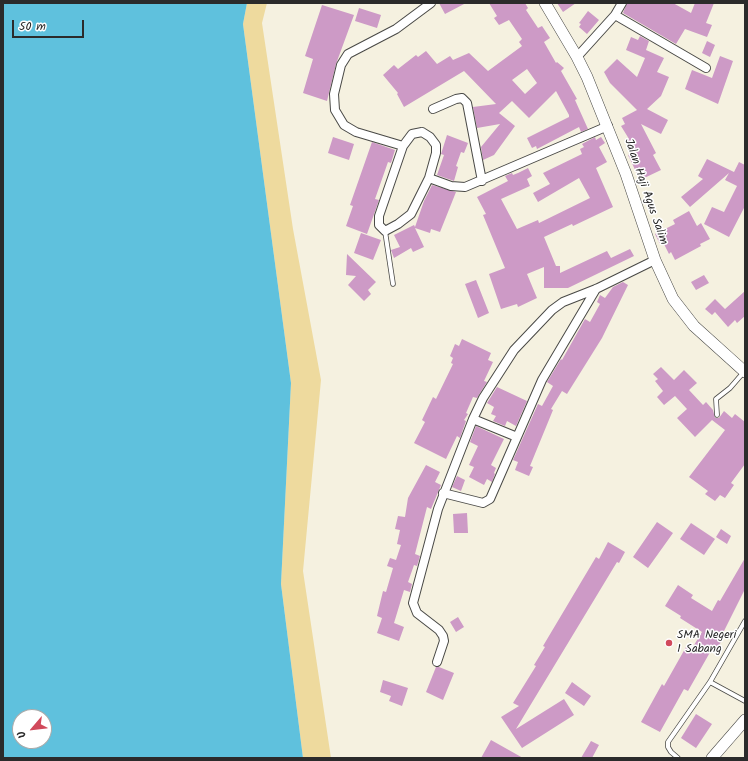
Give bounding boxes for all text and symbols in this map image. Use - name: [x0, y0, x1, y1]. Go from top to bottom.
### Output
- scale bar: [14, 12, 86, 38]
- text: 50 m: [19, 17, 46, 36]
- street label: Jalan Haji Agus Salim: [620, 137, 670, 247]
- place label: SMA Negeri 1 Sabang: [677, 629, 736, 657]
- marker: SMA Negeri 1 Sabang: [664, 638, 674, 648]
- north arrow: [12, 709, 52, 749]
- text: U: [13, 727, 32, 741]

